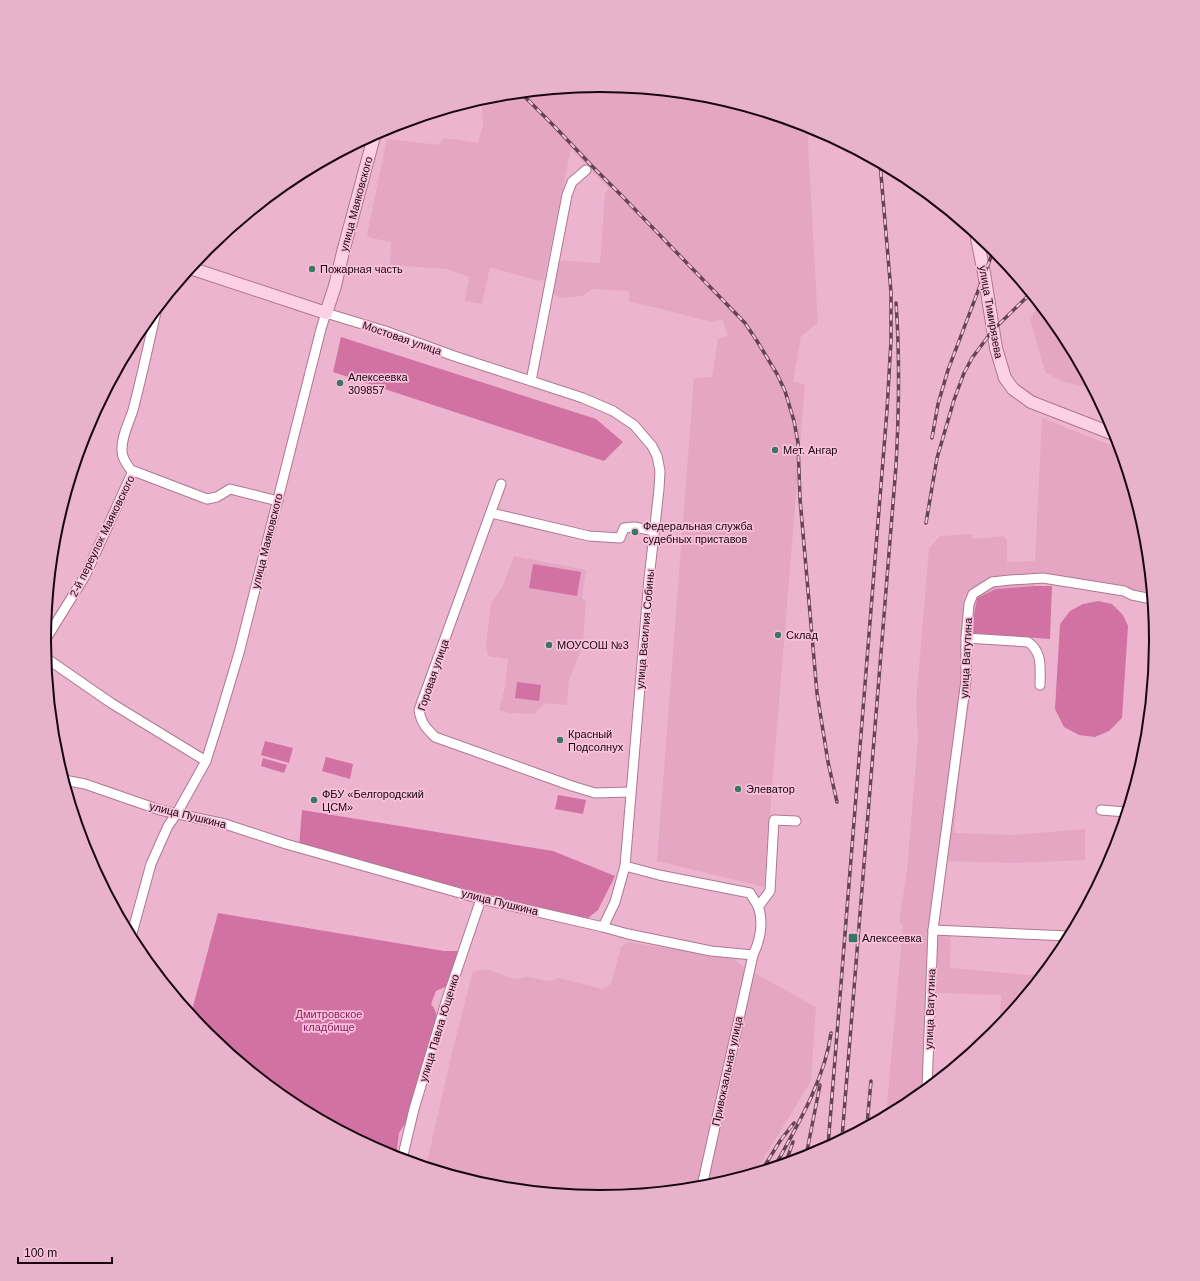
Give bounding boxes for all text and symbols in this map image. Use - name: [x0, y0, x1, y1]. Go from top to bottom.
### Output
- street label: улица Маяковского: [338, 155, 374, 253]
- place label: Пожарная часть: [320, 263, 403, 275]
- marker: Пожарная часть: [307, 264, 317, 274]
- street label: улица Тимирязева: [977, 265, 1005, 360]
- street label: Мостовая улица: [361, 319, 444, 357]
- place label: Алексеевка 309857: [348, 371, 408, 396]
- marker: Алексеевка 309857: [335, 378, 345, 388]
- place label: Мет. Ангар: [783, 444, 837, 456]
- marker: Мет. Ангар: [770, 445, 780, 455]
- street label: 2-й переулок Маяковского: [67, 473, 137, 599]
- street label: улица Маяковского: [249, 492, 285, 590]
- place label: Федеральная служба судебных приставов: [643, 520, 753, 545]
- marker: Федеральная служба судебных приставов: [630, 527, 640, 537]
- street label: улица Василия Собины: [634, 568, 656, 690]
- street label: улица Ватутина: [958, 617, 974, 699]
- place label: Склад: [786, 629, 818, 641]
- marker: Склад: [773, 630, 783, 640]
- street label: Горовая улица: [415, 637, 451, 712]
- place label: МОУСОШ №3: [557, 639, 629, 651]
- marker: МОУСОШ №3: [544, 640, 554, 650]
- place label: Красный Подсолнух: [568, 728, 624, 753]
- marker: Красный Подсолнух: [555, 735, 565, 745]
- place label: Элеватор: [746, 783, 795, 795]
- marker: Элеватор: [733, 784, 743, 794]
- place label: ФБУ «Белгородский ЦСМ»: [322, 788, 424, 813]
- marker: ФБУ «Белгородский ЦСМ»: [309, 795, 319, 805]
- street label: улица Пушкина: [148, 800, 228, 831]
- street label: улица Пушкина: [460, 887, 540, 918]
- marker: Алексеевка: [847, 932, 859, 944]
- place label: Алексеевка: [862, 932, 922, 944]
- street label: улица Ватутина: [923, 968, 937, 1049]
- street label: улица Павла Ющенко: [417, 973, 461, 1083]
- park label: Дмитровское кладбище: [296, 1008, 362, 1033]
- street label: Привокзальная улица: [710, 1014, 745, 1127]
- scale bar: [18, 1239, 112, 1265]
- text: 100 m: [24, 1246, 57, 1260]

